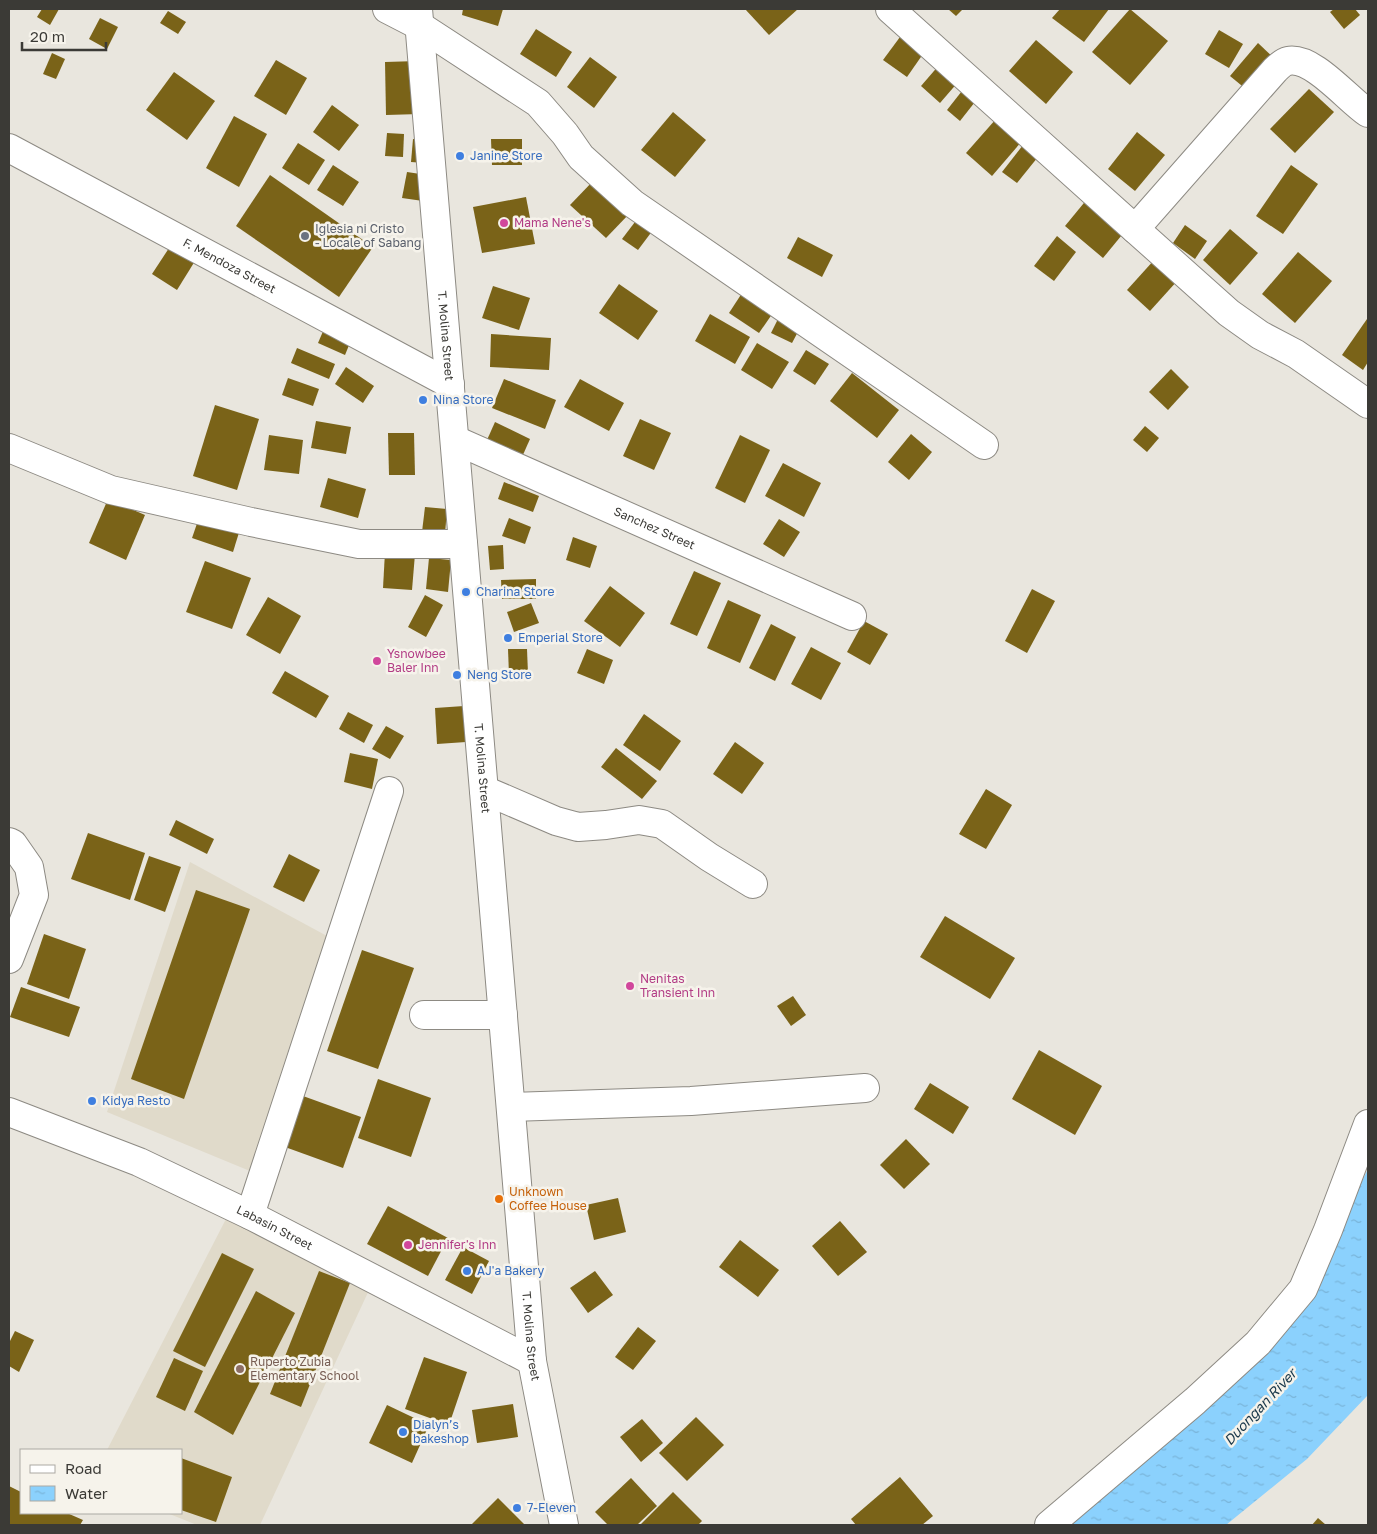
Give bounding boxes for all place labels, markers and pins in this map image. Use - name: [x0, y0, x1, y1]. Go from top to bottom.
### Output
- place label: Janine Store: [470, 148, 542, 163]
- marker: Janine Store: [454, 150, 466, 162]
- place label: Mama Nene's: [514, 215, 591, 230]
- marker: Mama Nene's: [498, 217, 510, 229]
- place label: Iglesia ni Cristo - Locale of Sabang: [315, 221, 421, 250]
- marker: Iglesia ni Cristo - Locale of Sabang: [299, 230, 311, 242]
- place label: Nina Store: [433, 392, 493, 407]
- marker: Nina Store: [417, 394, 429, 406]
- place label: Charina Store: [476, 584, 554, 599]
- marker: Charina Store: [460, 586, 472, 598]
- place label: Emperial Store: [518, 630, 603, 645]
- marker: Emperial Store: [502, 632, 514, 644]
- place label: Ysnowbee Baler Inn: [387, 646, 446, 675]
- marker: Ysnowbee Baler Inn: [371, 655, 383, 667]
- place label: Neng Store: [467, 667, 532, 682]
- marker: Neng Store: [451, 669, 463, 681]
- place label: Nenitas Transient Inn: [640, 971, 715, 1000]
- marker: Nenitas Transient Inn: [624, 980, 636, 992]
- place label: Kidya Resto: [102, 1093, 170, 1108]
- marker: Kidya Resto: [86, 1095, 98, 1107]
- place label: Unknown Coffee House: [509, 1184, 587, 1213]
- marker: Unknown Coffee House: [493, 1193, 505, 1205]
- place label: Jennifer's Inn: [418, 1237, 497, 1252]
- marker: Jennifer's Inn: [402, 1239, 414, 1251]
- place label: AJ'a Bakery: [477, 1263, 545, 1278]
- marker: AJ'a Bakery: [461, 1265, 473, 1277]
- place label: Ruperto Zubia Elementary School: [250, 1354, 359, 1383]
- marker: Ruperto Zubia Elementary School: [234, 1363, 246, 1375]
- place label: Dialyn’s bakeshop: [413, 1417, 469, 1446]
- marker: Dialyn’s bakeshop: [397, 1426, 409, 1438]
- place label: 7-Eleven: [527, 1500, 577, 1515]
- marker: 7-Eleven: [511, 1502, 523, 1514]

